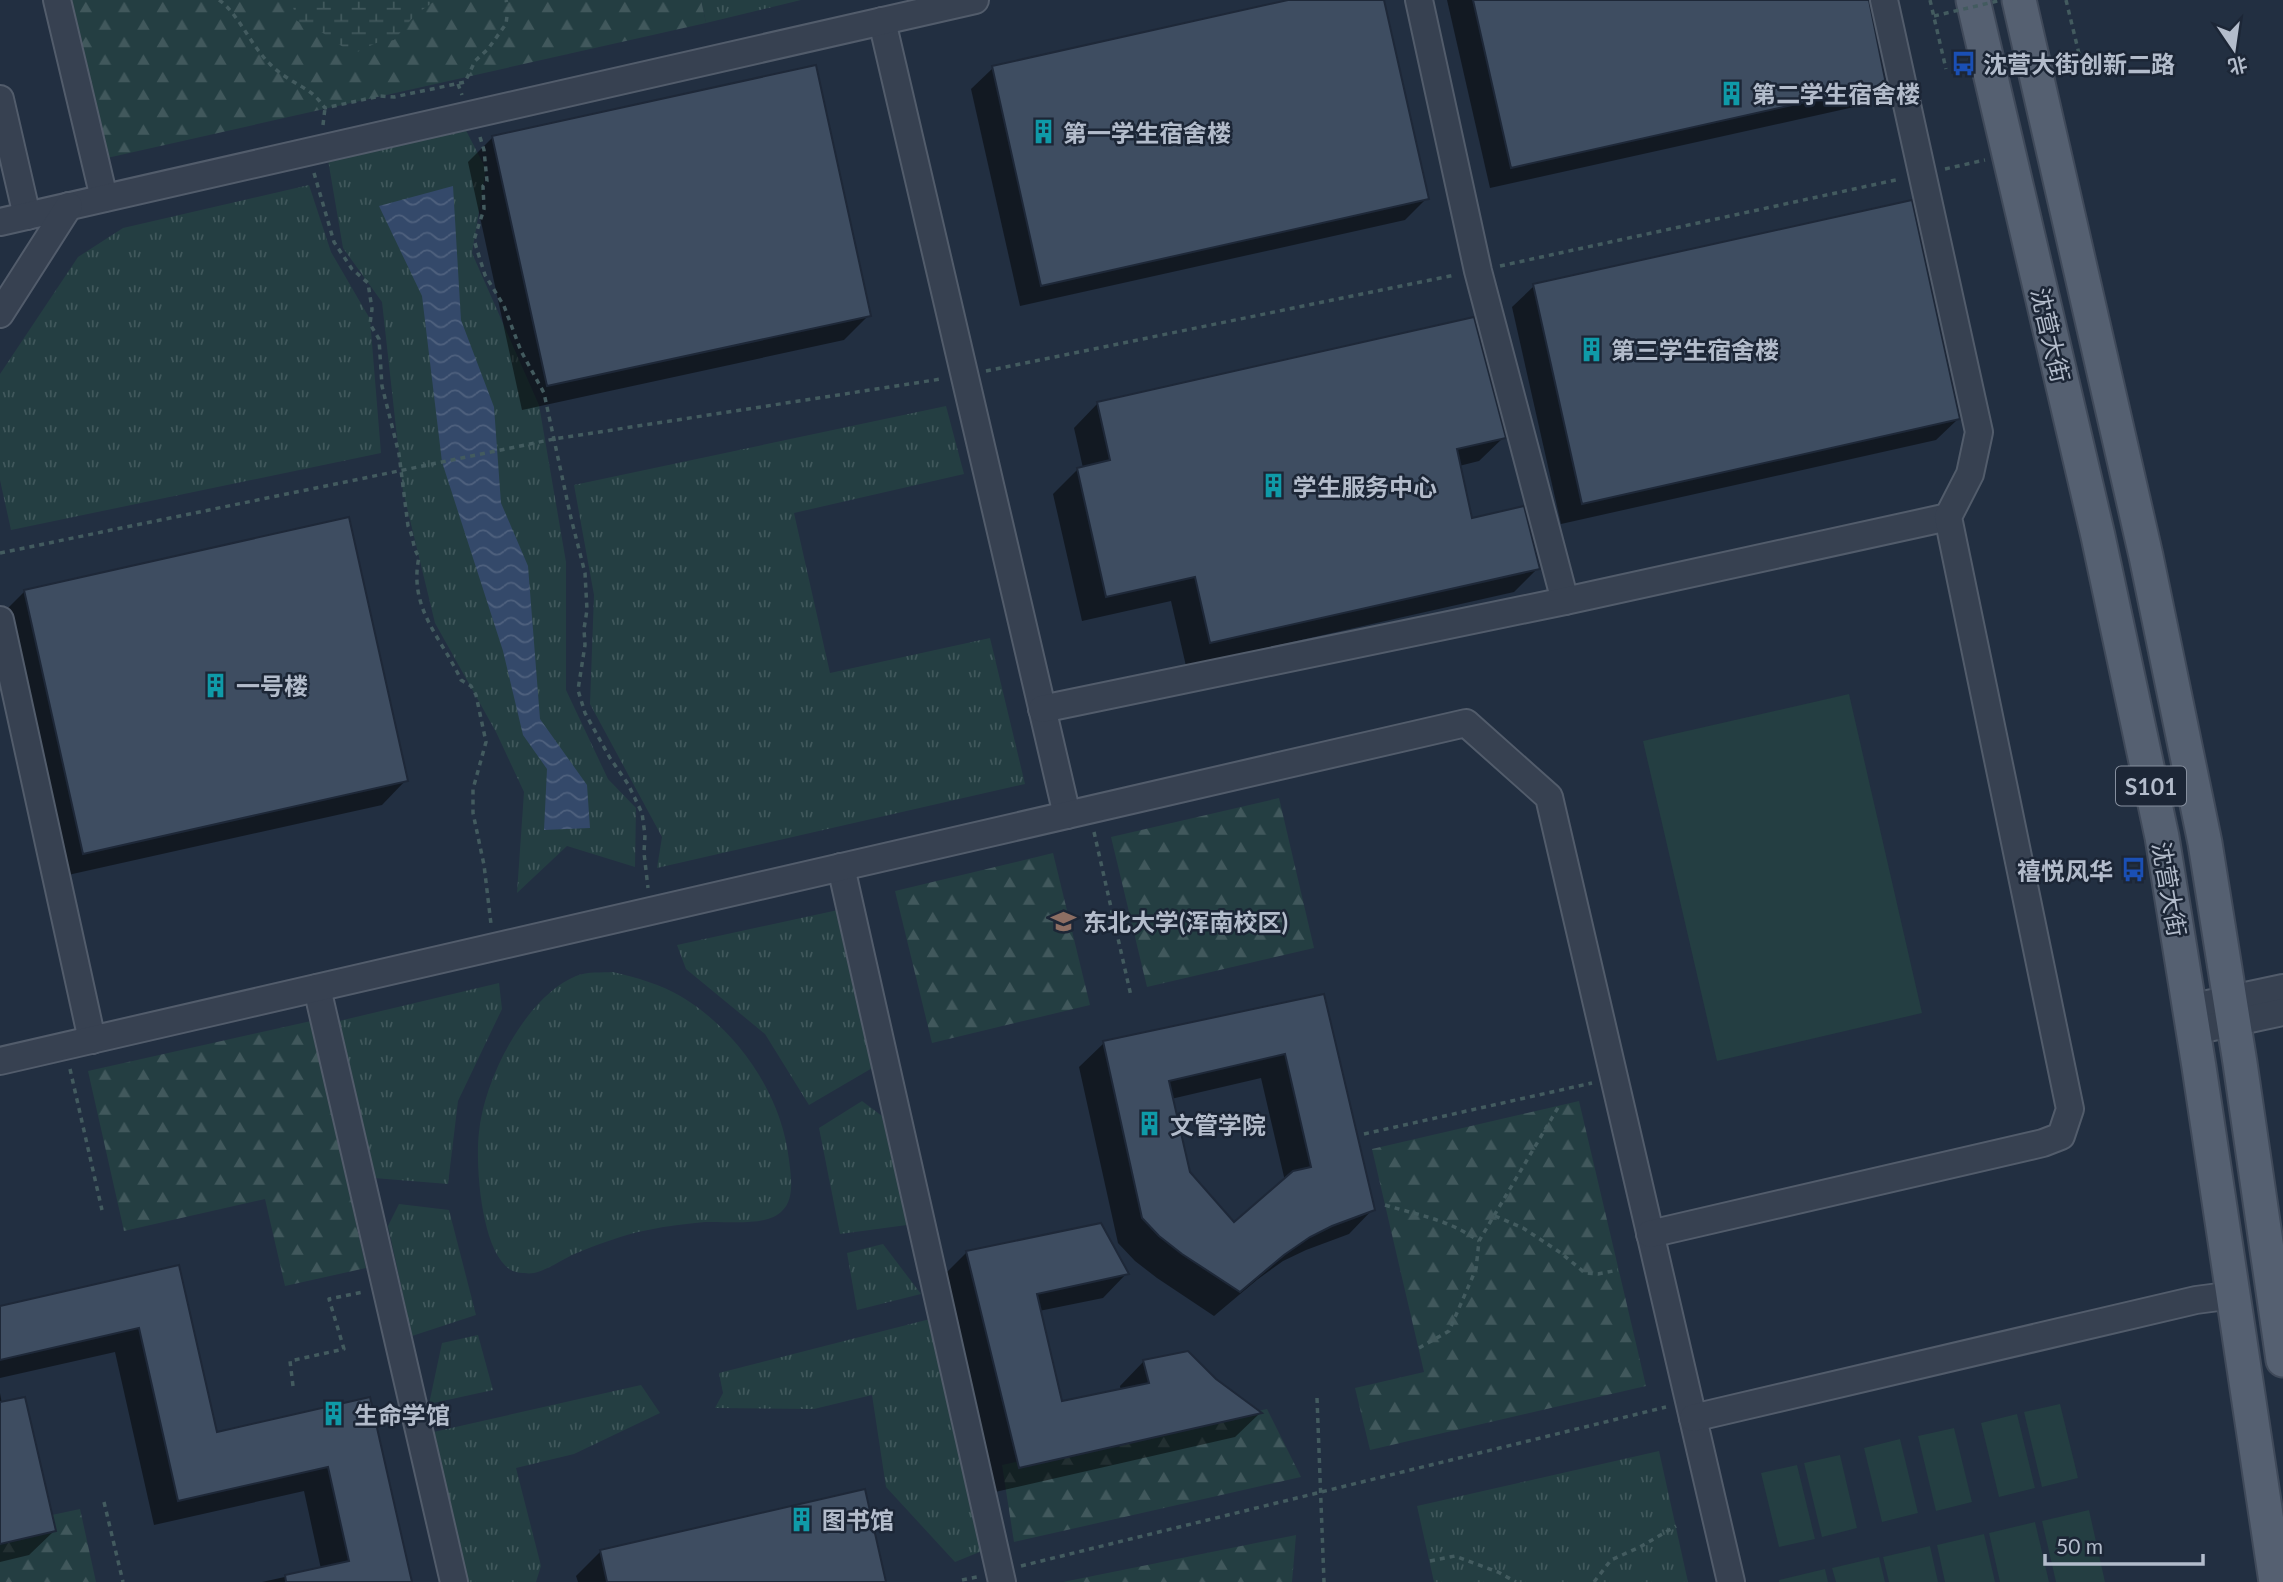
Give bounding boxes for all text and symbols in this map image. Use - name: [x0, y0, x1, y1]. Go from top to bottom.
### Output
- north arrow: [2199, 14, 2269, 84]
- bus stop icon: 沈营大街创新二路: [1949, 49, 1977, 77]
- place label: 沈营大街创新二路: [1983, 49, 2175, 78]
- text: 北: [2226, 53, 2250, 79]
- building icon: 第二学生宿舍楼: [1718, 79, 1746, 107]
- place label: 第二学生宿舍楼: [1752, 79, 1920, 108]
- building icon: 第一学生宿舍楼: [1029, 118, 1057, 146]
- place label: 第一学生宿舍楼: [1063, 118, 1231, 147]
- street label: 沈营大街: [2026, 285, 2076, 385]
- building icon: 第三学生宿舍楼: [1577, 335, 1605, 363]
- place label: 第三学生宿舍楼: [1611, 335, 1779, 364]
- building icon: 学生服务中心: [1259, 472, 1287, 500]
- place label: 学生服务中心: [1293, 472, 1437, 501]
- building icon: 一号楼: [202, 671, 230, 699]
- place label: 一号楼: [236, 671, 308, 700]
- road number: S101: [2116, 766, 2186, 806]
- street label: 沈营大街: [2147, 839, 2193, 939]
- place label: 禧悦风华: [2017, 856, 2113, 885]
- bus stop icon: 禧悦风华: [2119, 856, 2147, 884]
- school or university icon: 东北大学(浑南校区): [1049, 907, 1077, 935]
- place label: 东北大学(浑南校区): [1083, 907, 1288, 936]
- building icon: 文管学院: [1136, 1110, 1164, 1138]
- place label: 文管学院: [1170, 1110, 1266, 1139]
- building icon: 生命学馆: [320, 1400, 348, 1428]
- place label: 生命学馆: [354, 1400, 450, 1429]
- building icon: 图书馆: [788, 1505, 816, 1533]
- place label: 图书馆: [822, 1505, 894, 1534]
- scale bar: [2045, 1522, 2202, 1566]
- text: 50 m: [2056, 1533, 2103, 1558]

